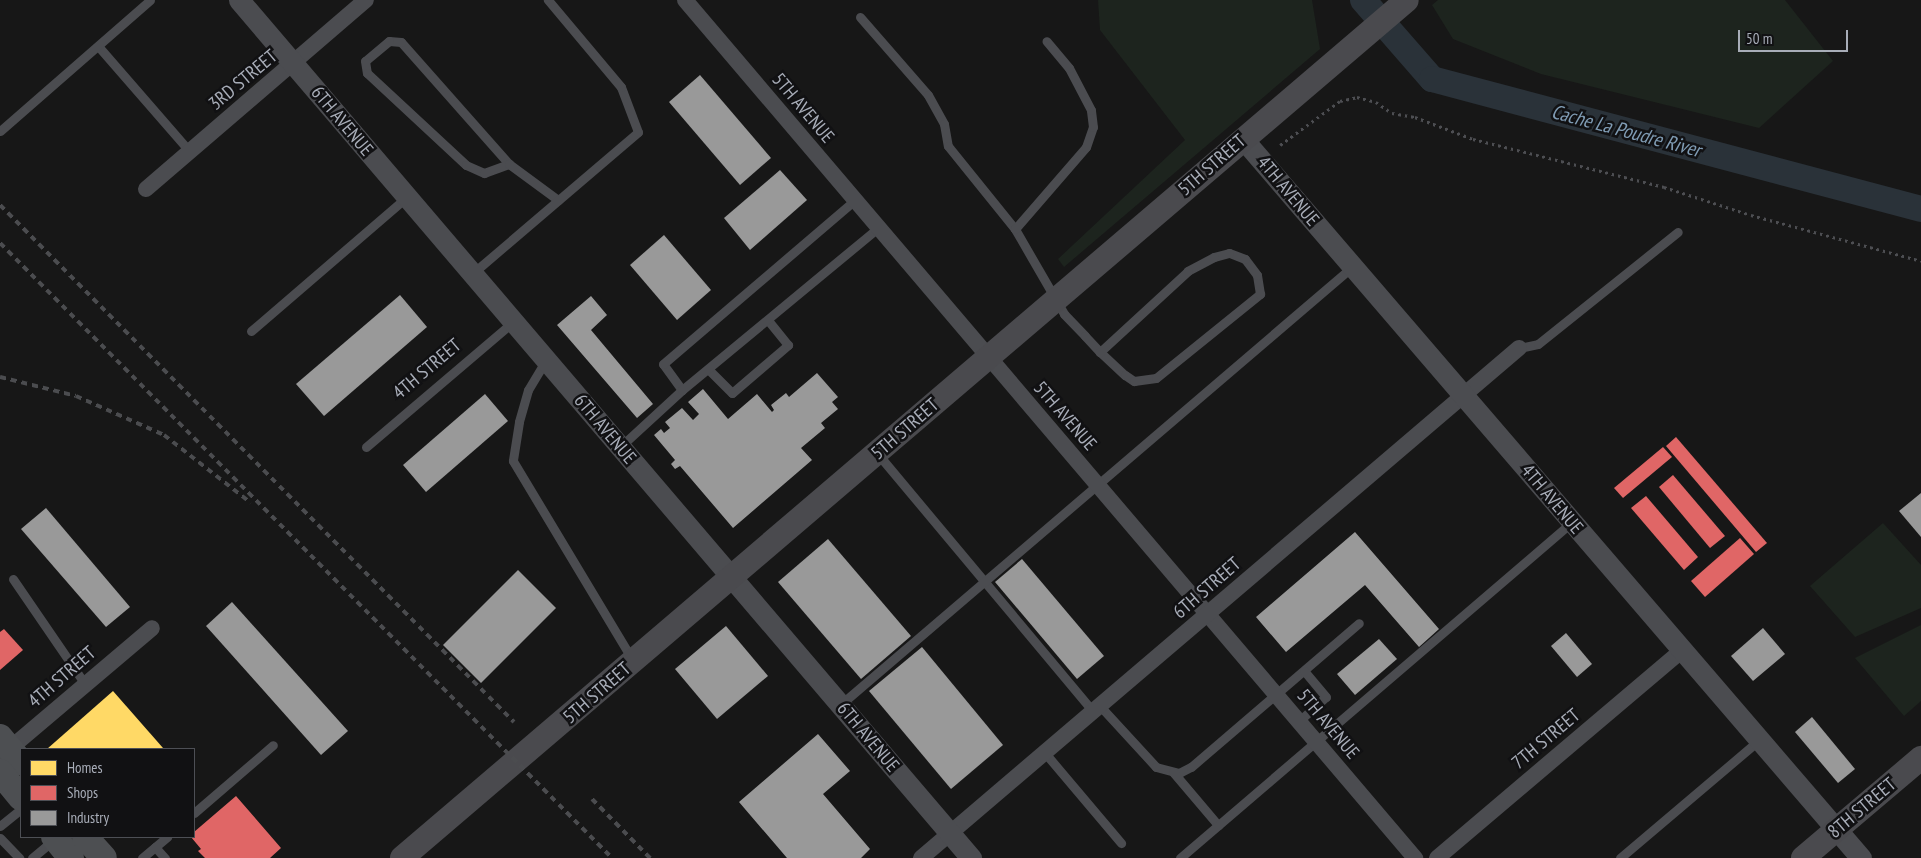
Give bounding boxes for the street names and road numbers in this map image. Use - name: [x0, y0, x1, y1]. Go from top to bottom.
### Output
- street label: 3RD STREET: [204, 45, 282, 115]
- street label: 5TH AVENUE: [767, 68, 839, 148]
- street label: 6TH AVENUE: [306, 81, 378, 161]
- street label: 5TH STREET: [1174, 130, 1250, 200]
- street label: 4TH AVENUE: [1252, 151, 1324, 231]
- street label: 4TH STREET: [388, 334, 466, 404]
- street label: 5TH AVENUE: [1029, 377, 1101, 455]
- street label: 6TH AVENUE: [569, 389, 641, 469]
- street label: 5TH STREET: [867, 394, 943, 464]
- street label: 4TH AVENUE: [1516, 459, 1588, 539]
- street label: 6TH STREET: [1169, 553, 1245, 623]
- street label: 4TH STREET: [24, 642, 100, 712]
- street label: 5TH STREET: [559, 658, 635, 728]
- street label: 5TH AVENUE: [1292, 684, 1364, 764]
- street label: 6TH AVENUE: [832, 697, 904, 777]
- street label: 7TH STREET: [1507, 704, 1585, 774]
- street label: 8TH STREET: [1823, 773, 1901, 843]

